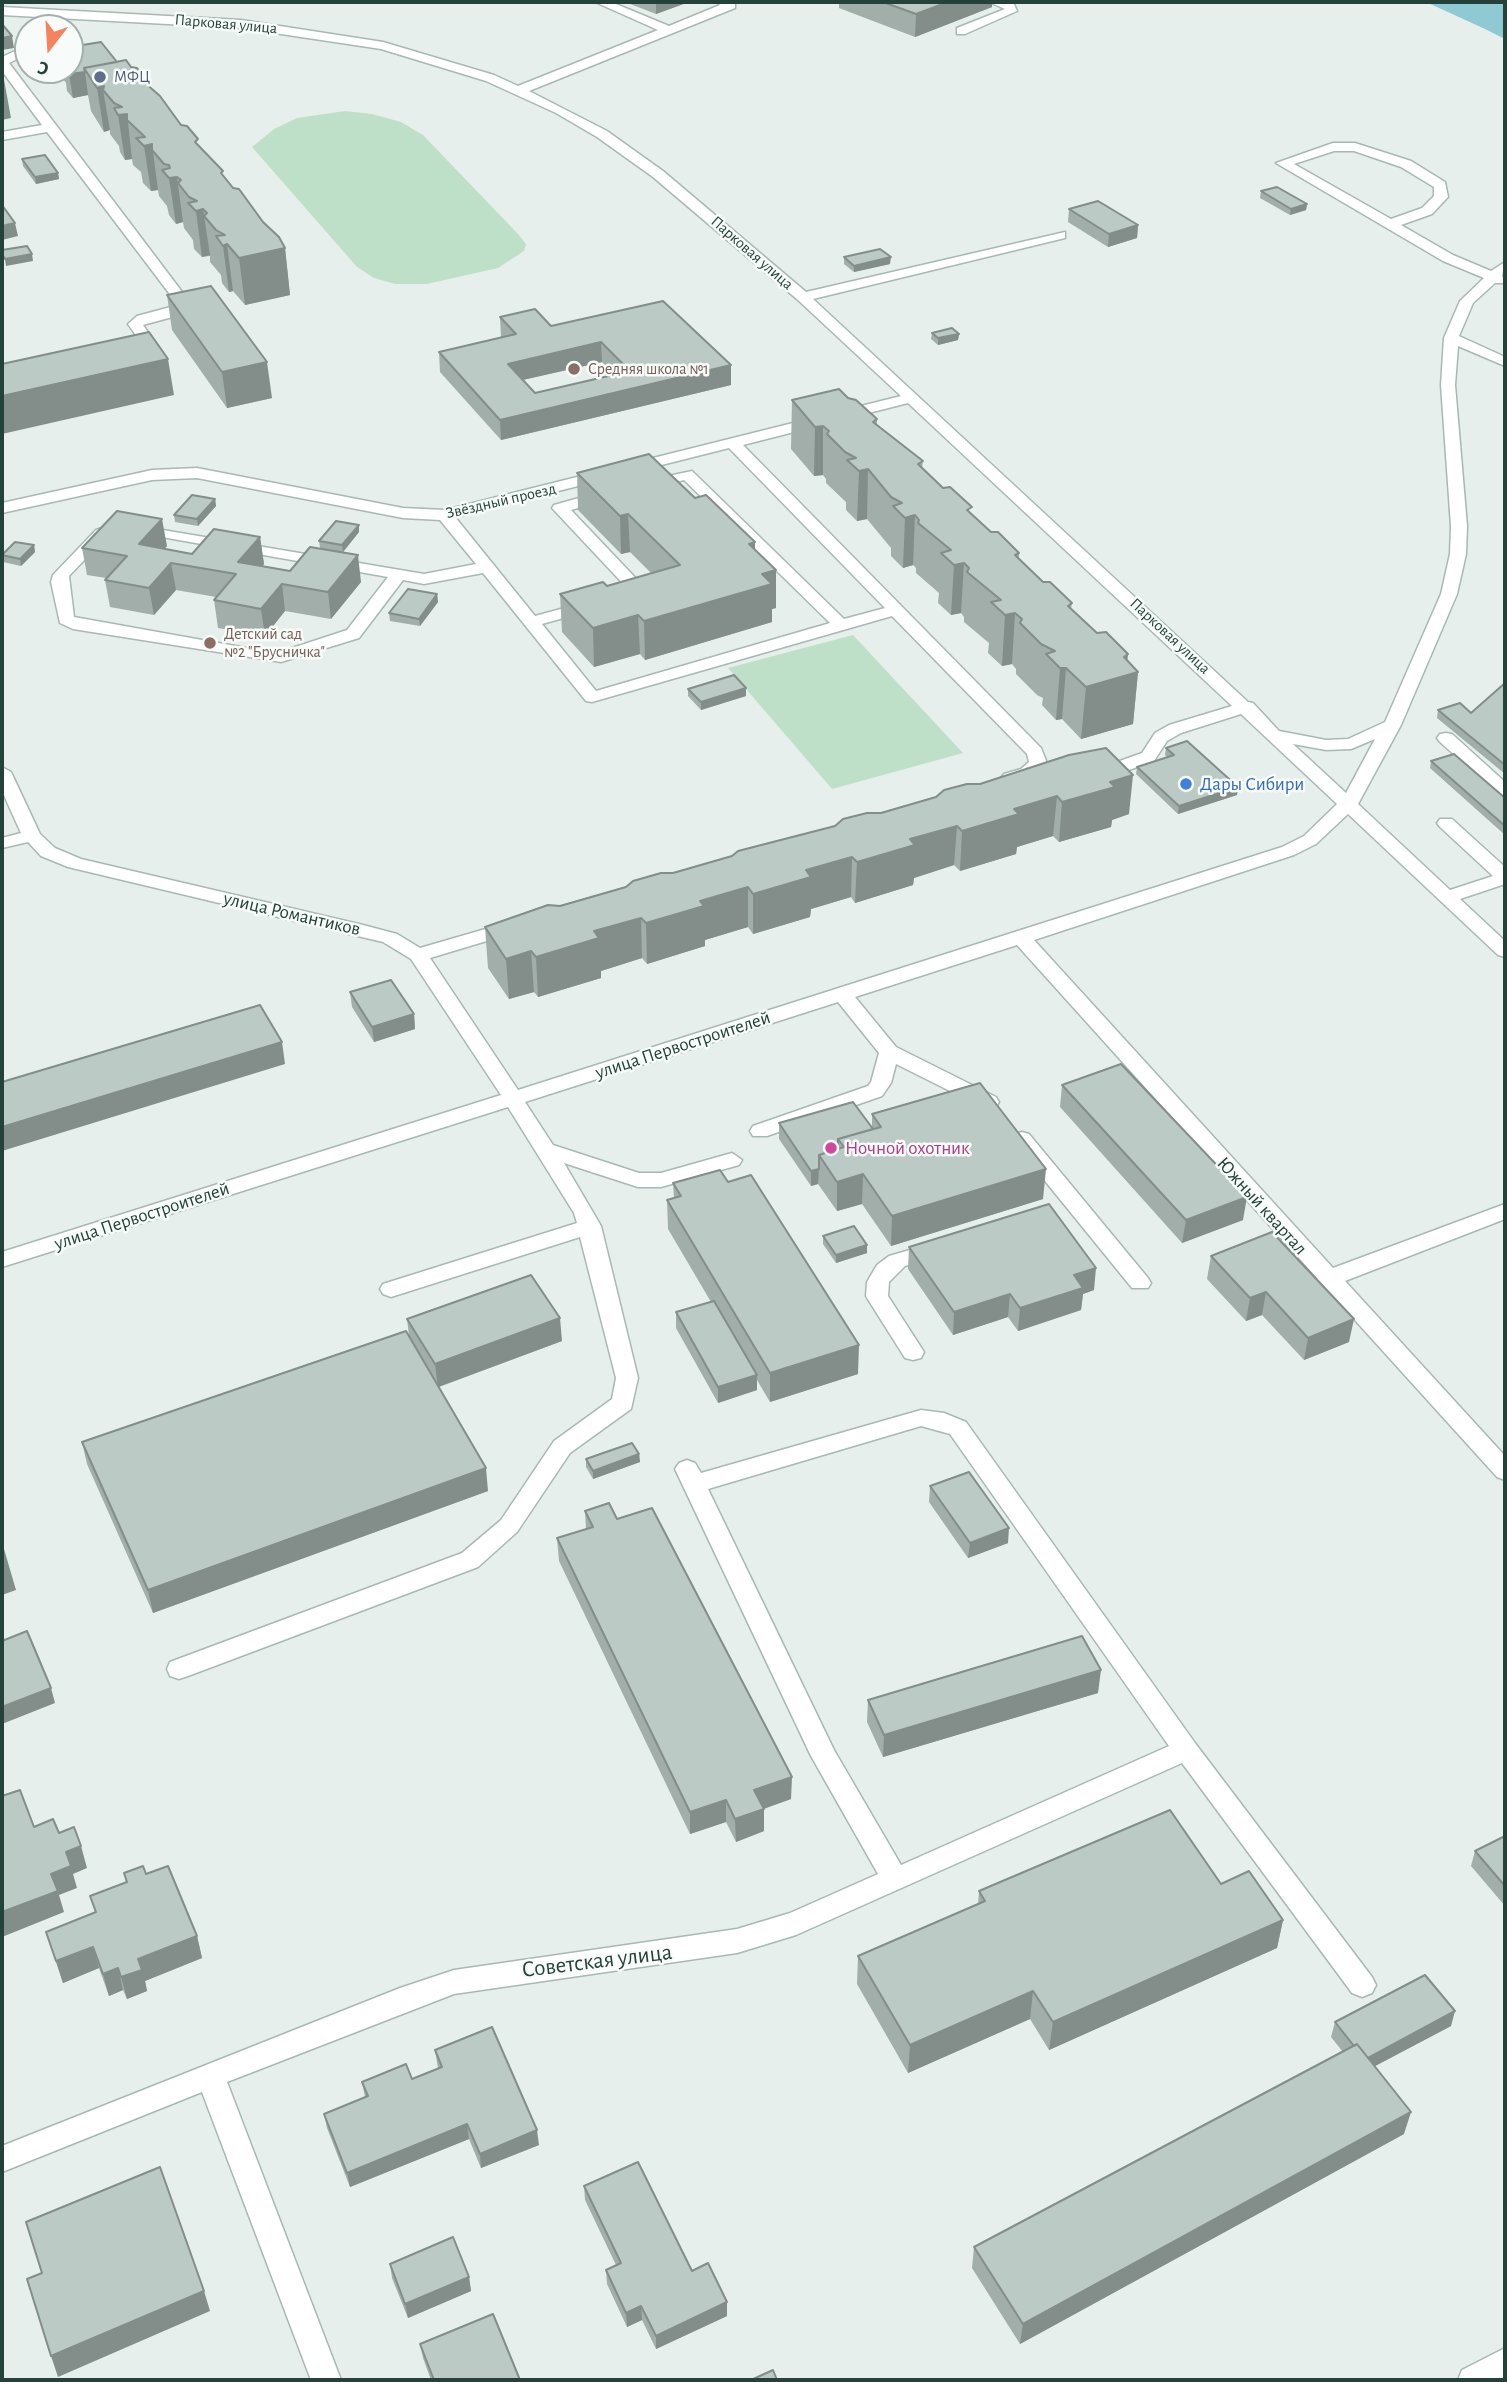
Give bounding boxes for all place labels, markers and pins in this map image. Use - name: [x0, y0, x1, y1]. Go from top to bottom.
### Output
- place label: МФЦ: [114, 67, 150, 87]
- marker: МФЦ: [92, 69, 108, 85]
- place label: Средняя школа №1: [588, 359, 709, 379]
- marker: Средняя школа №1: [566, 361, 582, 377]
- place label: Детский сад №2 "Брусничка": [224, 624, 325, 662]
- marker: Детский сад №2 "Брусничка": [202, 635, 218, 651]
- place label: Дары Сибири: [1200, 773, 1304, 795]
- marker: Дары Сибири: [1178, 776, 1194, 792]
- place label: Ночной охотник: [845, 1137, 970, 1159]
- marker: Ночной охотник: [823, 1140, 839, 1156]

